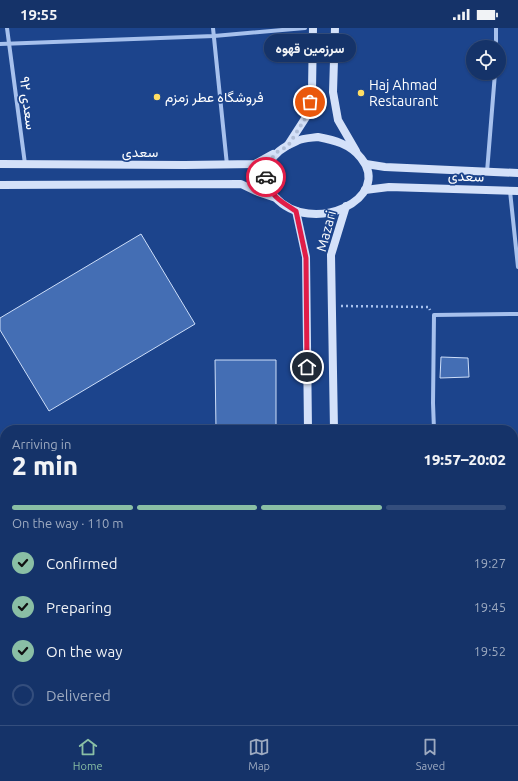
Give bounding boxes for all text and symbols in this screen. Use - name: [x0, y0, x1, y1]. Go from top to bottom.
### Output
- text: 19:55: [20, 6, 58, 23]
- callout: سرزمین قهوه: [264, 34, 356, 62]
- map controls: [466, 40, 506, 80]
- button: locate: [466, 40, 506, 80]
- text: سرزمین قهوه: [276, 41, 344, 55]
- street label: سعدی ۹۲: [16, 75, 39, 131]
- place label: Haj Ahmad Restaurant: [369, 77, 439, 109]
- pin: [293, 85, 327, 119]
- marker: Haj Ahmad Restaurant: [356, 88, 366, 98]
- place label: فروشگاه عطر زمزم: [165, 89, 264, 106]
- icon: bag: [299, 91, 321, 113]
- marker: فروشگاه عطر زمزم: [152, 92, 162, 102]
- street label: سعدی: [122, 144, 158, 161]
- courier: [246, 157, 286, 197]
- icon: car: [255, 166, 277, 188]
- street label: سعدی: [448, 167, 484, 186]
- street label: Mazari: [313, 209, 339, 253]
- pin: [290, 350, 324, 384]
- icon: home: [296, 356, 318, 378]
- text: Arriving in: [12, 437, 71, 451]
- text: 2 min: [12, 451, 78, 480]
- text: 19:57–20:02: [423, 451, 506, 468]
- text: On the way · 110 m: [12, 516, 124, 530]
- icon: check: [12, 552, 34, 574]
- text: Confirmed: [46, 555, 118, 572]
- text: 19:27: [473, 556, 506, 570]
- icon: check: [12, 596, 34, 618]
- text: Preparing: [46, 599, 112, 616]
- text: 19:45: [473, 600, 506, 614]
- icon: check: [12, 640, 34, 662]
- text: On the way: [46, 643, 122, 660]
- text: 19:52: [473, 644, 506, 658]
- text: Delivered: [46, 687, 111, 704]
- tab: Home: [73, 736, 103, 772]
- tab: Map: [248, 736, 270, 772]
- tab: Saved: [416, 736, 445, 772]

